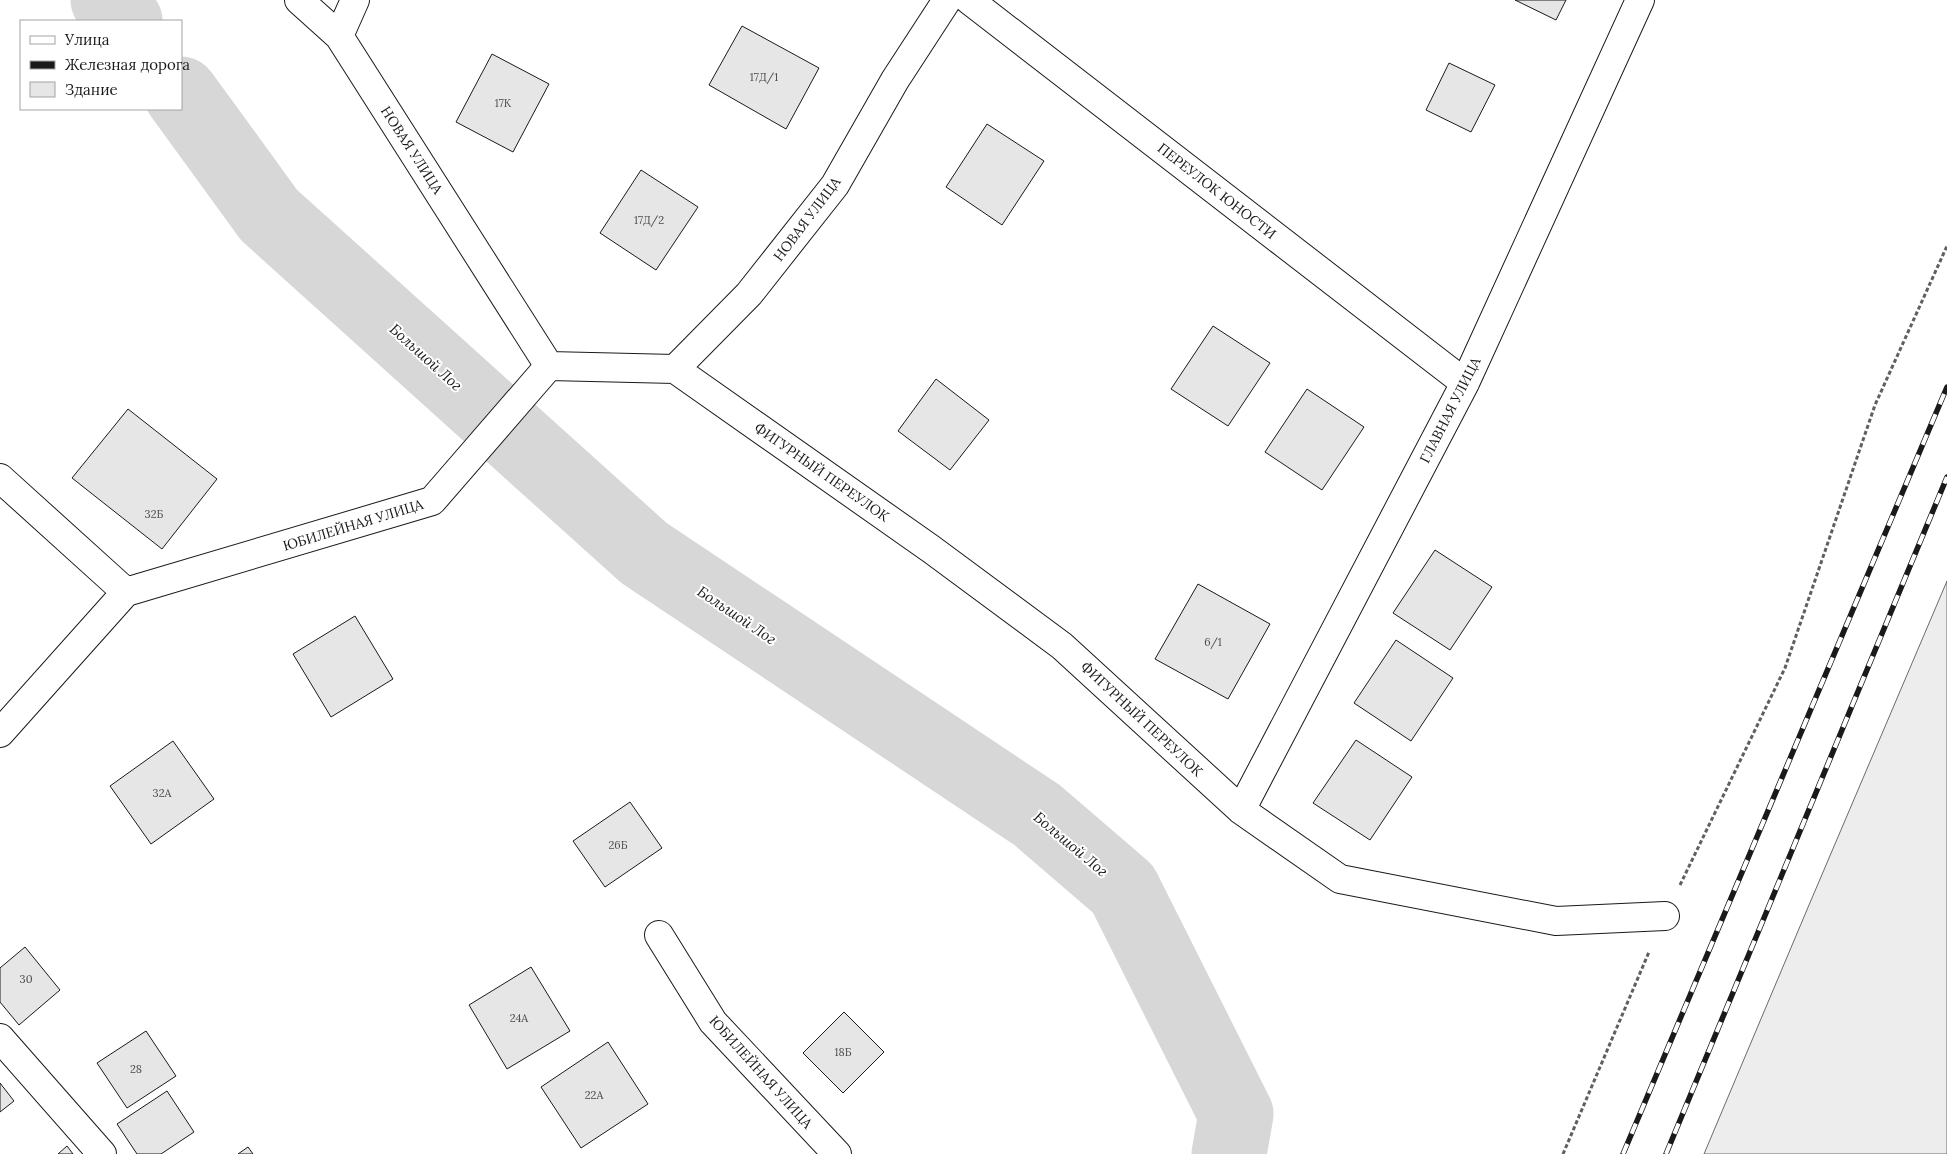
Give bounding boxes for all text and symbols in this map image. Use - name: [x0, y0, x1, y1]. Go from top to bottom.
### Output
- legend: [20, 20, 182, 110]
- text: Улица: [64, 30, 110, 49]
- text: Железная дорога: [65, 55, 190, 74]
- house number: 17Д/1: [750, 70, 778, 85]
- text: Здание: [65, 80, 118, 99]
- house number: 17К: [495, 96, 512, 110]
- street label: НОВАЯ УЛИЦА: [377, 103, 447, 197]
- street label: ПЕРЕУЛОК ЮНОСТИ: [1154, 139, 1280, 243]
- street label: НОВАЯ УЛИЦА: [769, 173, 845, 265]
- house number: 17Д/2: [634, 213, 664, 228]
- water label: Большой Лог: [386, 319, 467, 395]
- street label: ГЛАВНАЯ УЛИЦА: [1416, 354, 1485, 466]
- street label: ФИГУРНЫЙ ПЕРЕУЛОК: [751, 419, 893, 526]
- street label: ЮБИЛЕЙНАЯ УЛИЦА: [281, 495, 426, 555]
- house number: 32Б: [145, 507, 164, 521]
- water label: Большой Лог: [694, 582, 780, 649]
- house number: 6/1: [1204, 635, 1222, 650]
- street label: ФИГУРНЫЙ ПЕРЕУЛОК: [1077, 658, 1207, 781]
- house number: 32А: [153, 786, 173, 800]
- water label: Большой Лог: [1030, 807, 1112, 881]
- house number: 26Б: [608, 838, 628, 852]
- house number: 30: [20, 972, 33, 986]
- house number: 24А: [510, 1011, 529, 1025]
- street label: ЮБИЛЕЙНАЯ УЛИЦА: [706, 1012, 817, 1132]
- house number: 18Б: [834, 1045, 852, 1059]
- house number: 28: [130, 1062, 142, 1076]
- house number: 22А: [585, 1088, 604, 1102]

